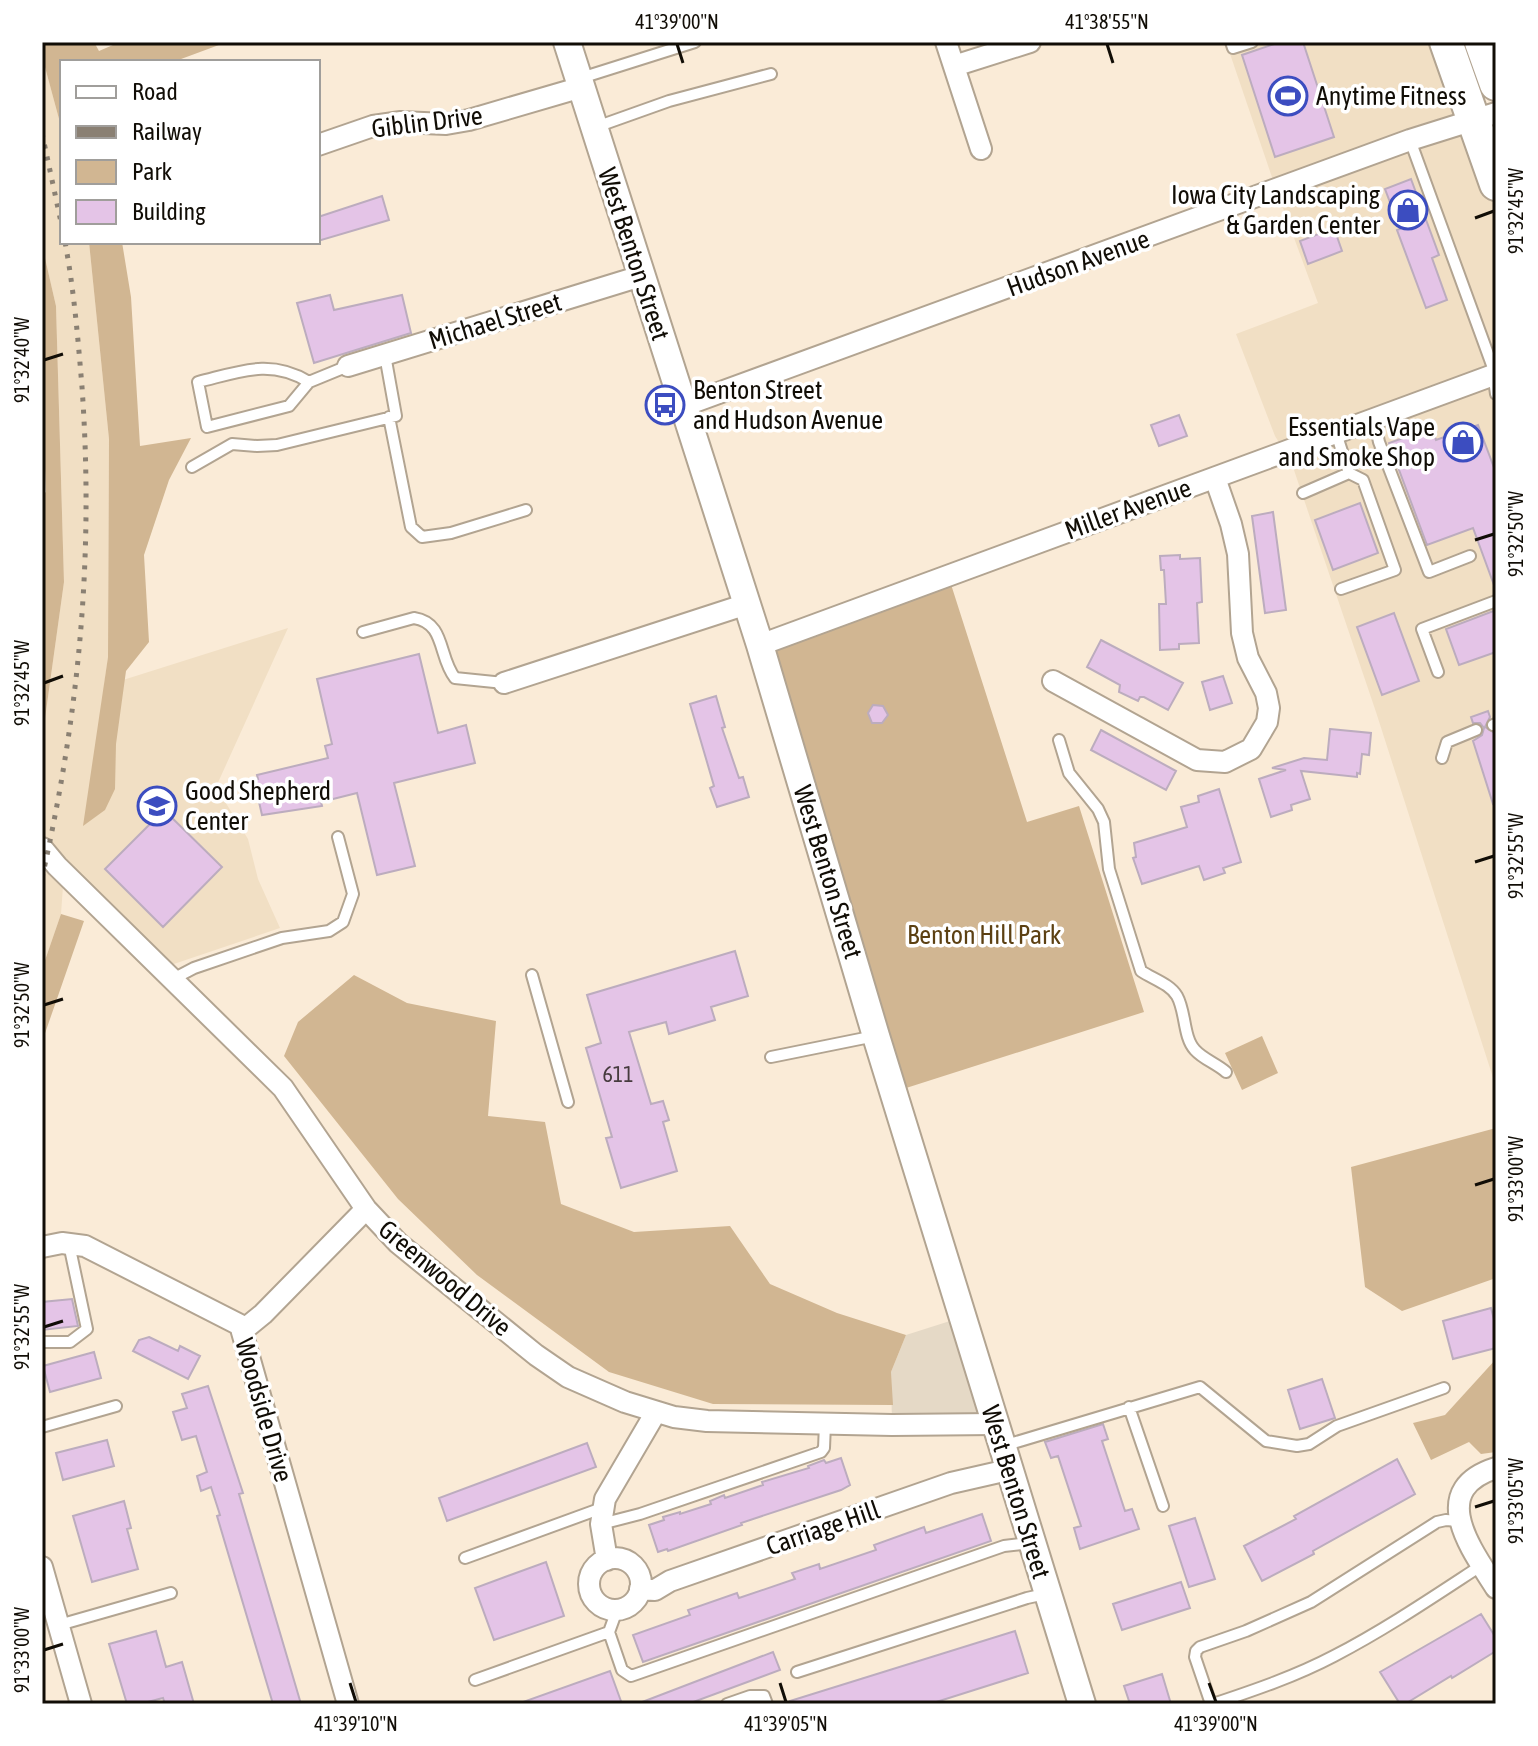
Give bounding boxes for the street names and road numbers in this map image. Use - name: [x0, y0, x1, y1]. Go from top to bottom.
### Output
- street label: Giblin Drive: [370, 100, 484, 144]
- street label: West Benton Street: [592, 164, 676, 344]
- street label: Hudson Avenue: [1003, 223, 1153, 303]
- street label: Michael Street: [425, 287, 565, 355]
- street label: Miller Avenue: [1061, 472, 1195, 546]
- street label: West Benton Street: [787, 782, 869, 962]
- street label: Greenwood Drive: [373, 1214, 517, 1342]
- street label: Woodside Drive: [229, 1335, 299, 1485]
- street label: West Benton Street: [975, 1402, 1057, 1582]
- street label: Carriage Hill: [762, 1495, 884, 1561]

